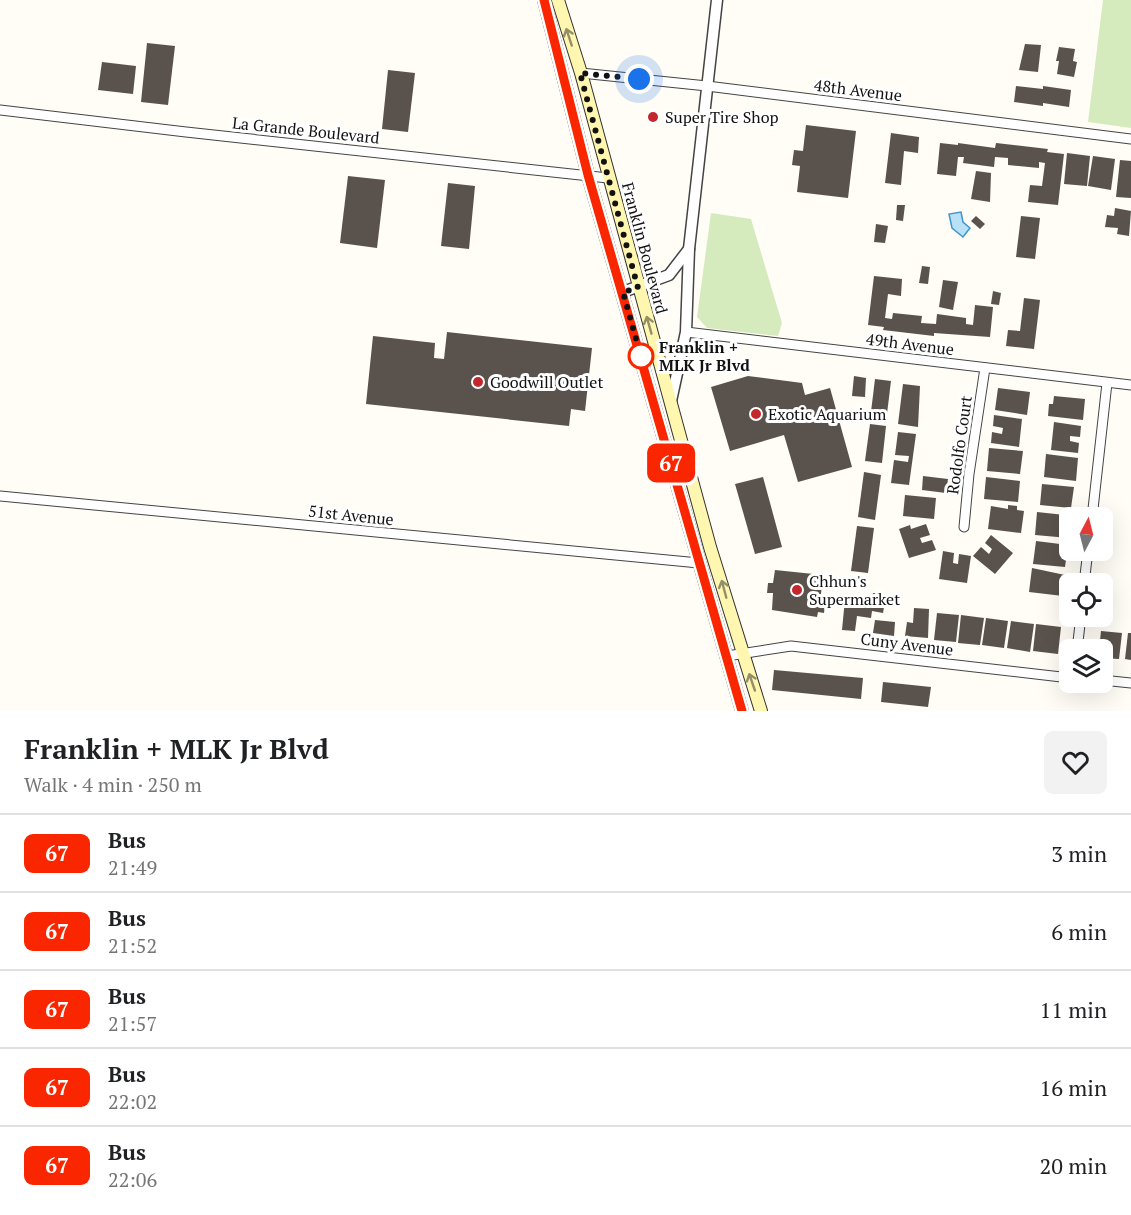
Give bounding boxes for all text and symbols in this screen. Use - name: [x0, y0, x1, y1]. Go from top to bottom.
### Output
- one-way arrow: [563, 28, 574, 47]
- your location: [624, 64, 654, 94]
- street label: 48th Avenue: [813, 74, 903, 106]
- place label: Super Tire Shop: [665, 106, 779, 128]
- marker: Super Tire Shop: [646, 110, 660, 124]
- street label: La Grande Boulevard: [231, 111, 381, 149]
- street label: Franklin Boulevard: [617, 180, 673, 316]
- one-way arrow: [643, 316, 654, 335]
- street label: 49th Avenue: [865, 328, 955, 360]
- place label: Franklin + MLK Jr Blvd: [659, 336, 750, 376]
- marker: Franklin + MLK Jr Blvd: [628, 343, 654, 369]
- place label: Goodwill Outlet: [490, 371, 603, 393]
- marker: Goodwill Outlet: [471, 375, 485, 389]
- street label: Rodolfo Court: [941, 394, 977, 496]
- place label: Exotic Aquarium: [768, 403, 886, 425]
- marker: Exotic Aquarium: [749, 407, 763, 421]
- line badge: 67: [644, 444, 698, 482]
- text: 67: [659, 449, 683, 477]
- street label: 51st Avenue: [307, 500, 395, 530]
- north arrow: [1059, 507, 1113, 561]
- map controls: [1059, 507, 1113, 693]
- place label: Chhun's Supermarket: [809, 570, 900, 610]
- button: locate: [1059, 573, 1113, 627]
- one-way arrow: [717, 580, 729, 599]
- marker: Chhun's Supermarket: [790, 583, 804, 597]
- street label: Cuny Avenue: [859, 627, 955, 661]
- button: layers: [1059, 639, 1113, 693]
- one-way arrow: [746, 673, 757, 692]
- text: Franklin + MLK Jr Blvd: [24, 730, 329, 767]
- button: heart: [1044, 731, 1107, 794]
- text: Walk · 4 min · 250 m: [24, 771, 202, 798]
- text: Bus: [108, 825, 146, 854]
- text: 67: [45, 839, 69, 867]
- text: 3 min: [1051, 839, 1107, 868]
- text: 21:49: [108, 854, 157, 881]
- text: Bus: [108, 903, 146, 932]
- text: 67: [45, 917, 69, 945]
- text: 6 min: [1051, 917, 1107, 946]
- text: 21:52: [108, 932, 157, 959]
- text: Bus: [108, 981, 146, 1010]
- text: 67: [45, 995, 69, 1023]
- text: 11 min: [1040, 995, 1107, 1024]
- text: 21:57: [108, 1010, 157, 1037]
- text: Bus: [108, 1059, 146, 1088]
- text: 67: [45, 1073, 69, 1101]
- text: 16 min: [1040, 1073, 1107, 1102]
- text: 22:02: [108, 1088, 157, 1115]
- text: Bus: [108, 1137, 146, 1166]
- text: 67: [45, 1151, 69, 1179]
- text: 20 min: [1040, 1151, 1107, 1180]
- text: 22:06: [108, 1166, 157, 1193]

